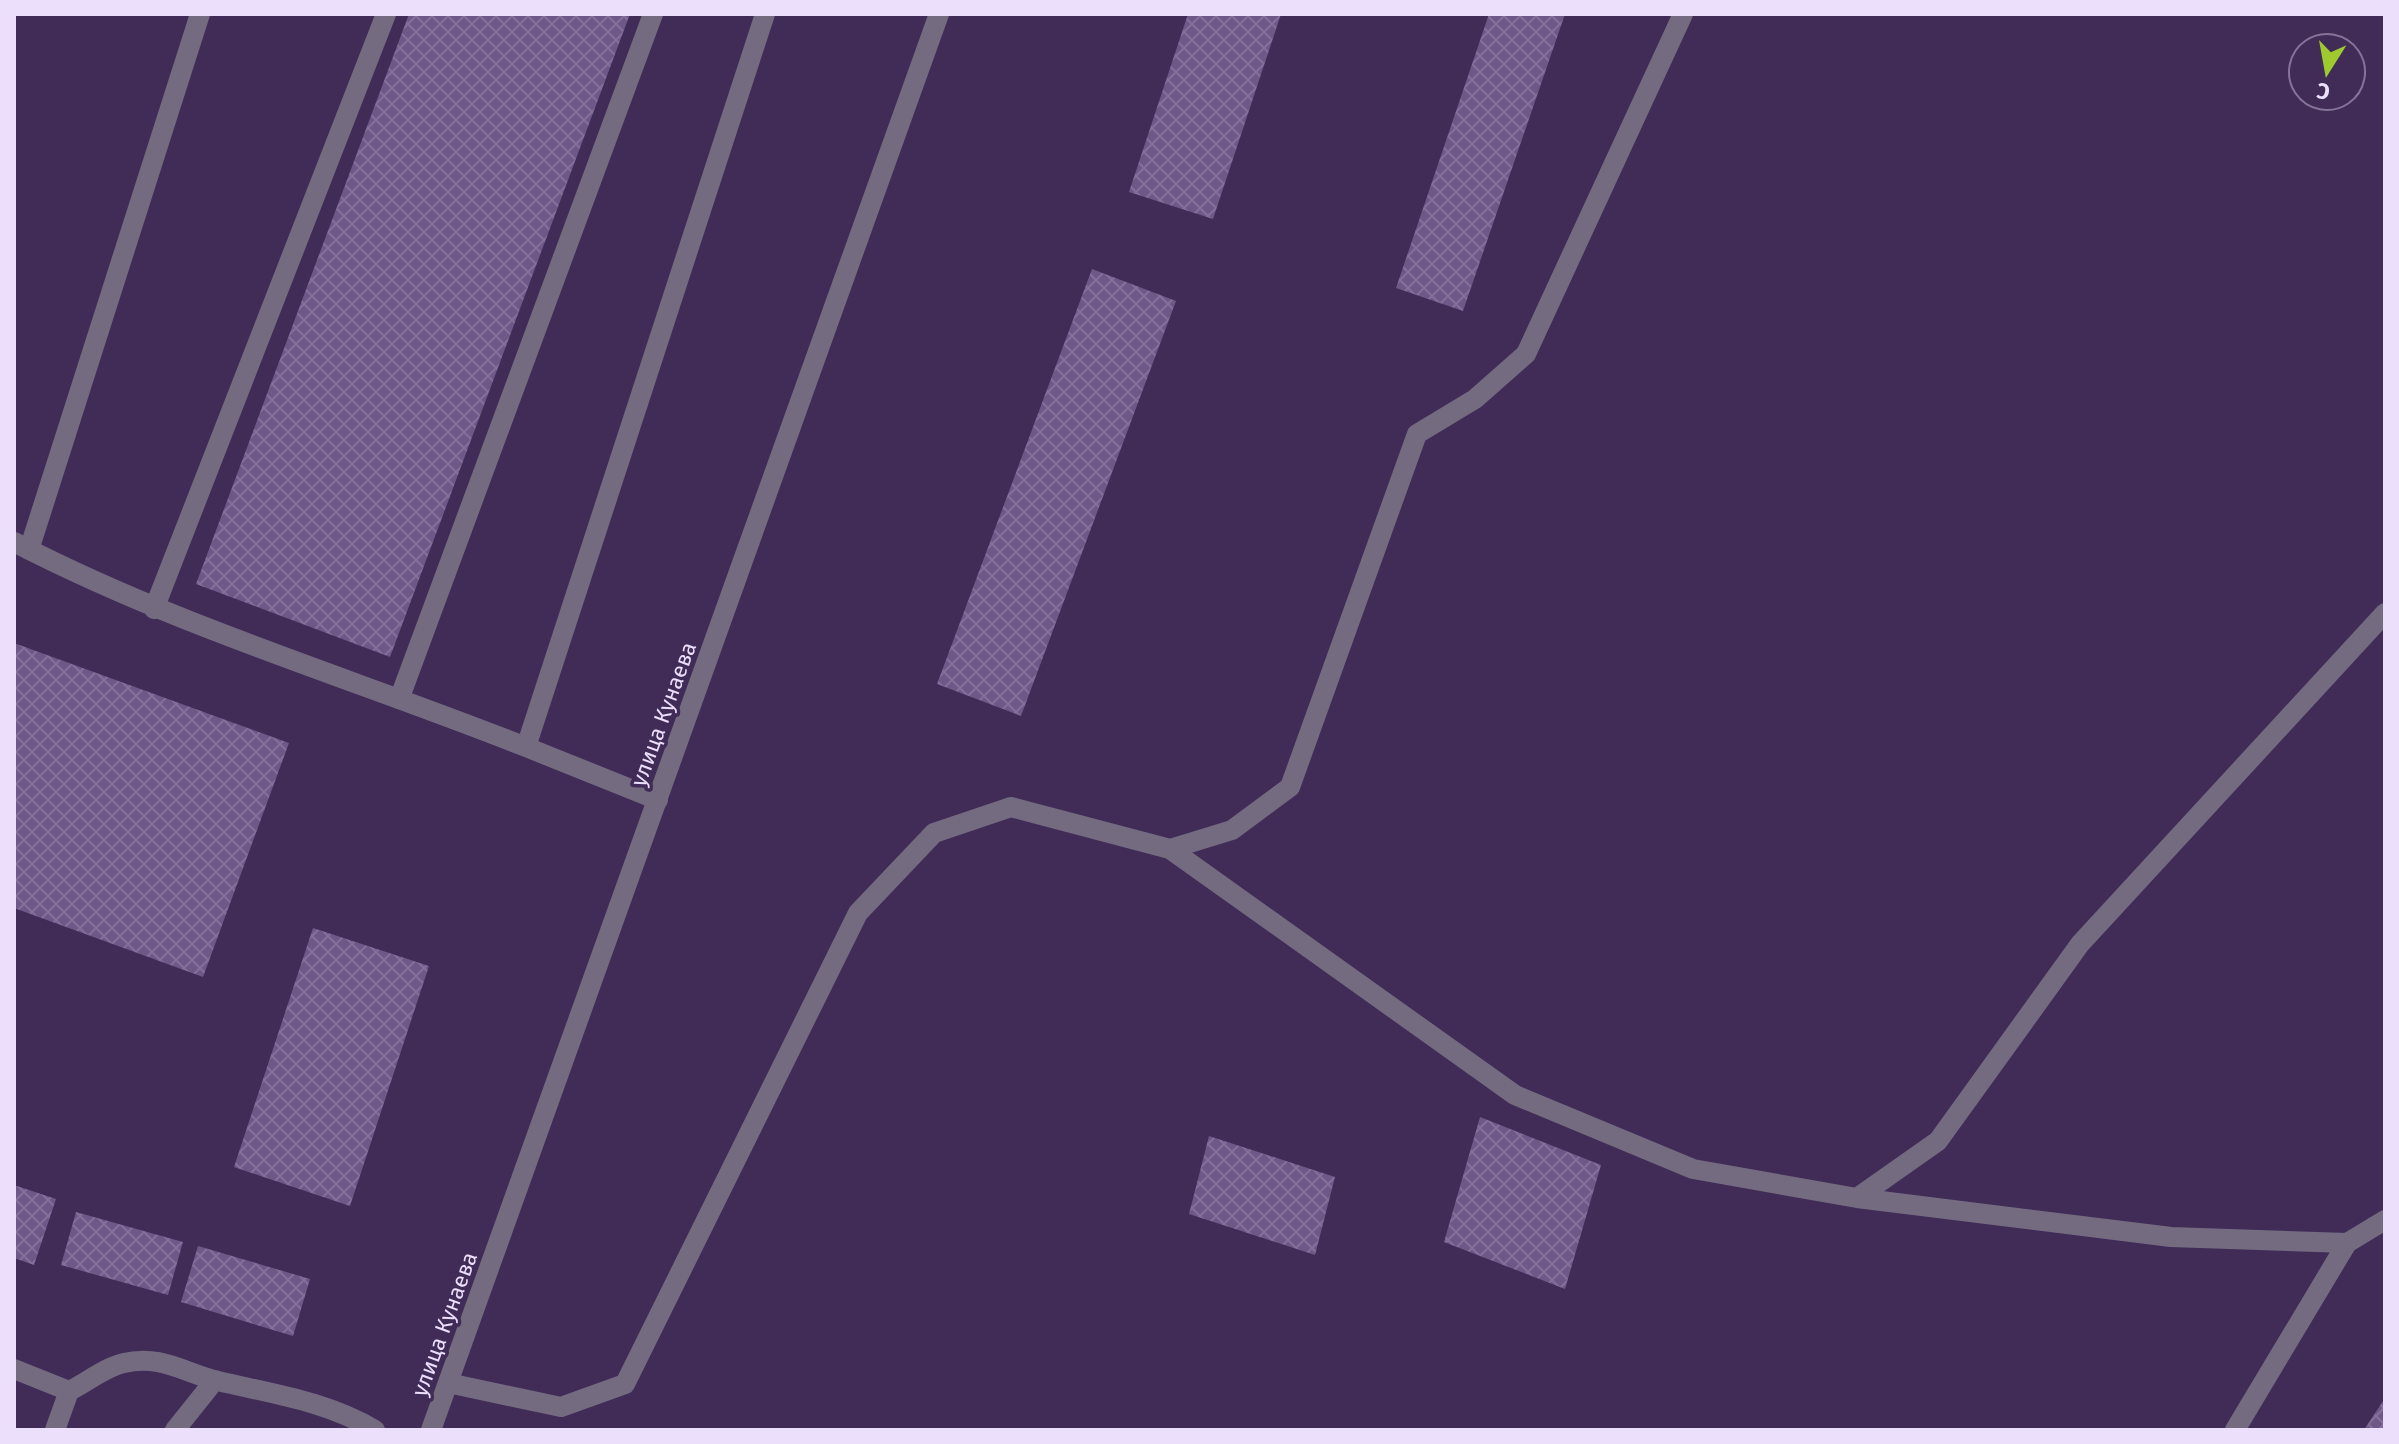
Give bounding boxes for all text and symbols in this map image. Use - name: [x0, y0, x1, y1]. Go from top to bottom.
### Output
- north arrow: [2287, 32, 2367, 112]
- text: С: [2314, 77, 2332, 106]
- street label: улица Кунаева: [625, 638, 702, 790]
- street label: улица Кунаева: [406, 1248, 483, 1400]

